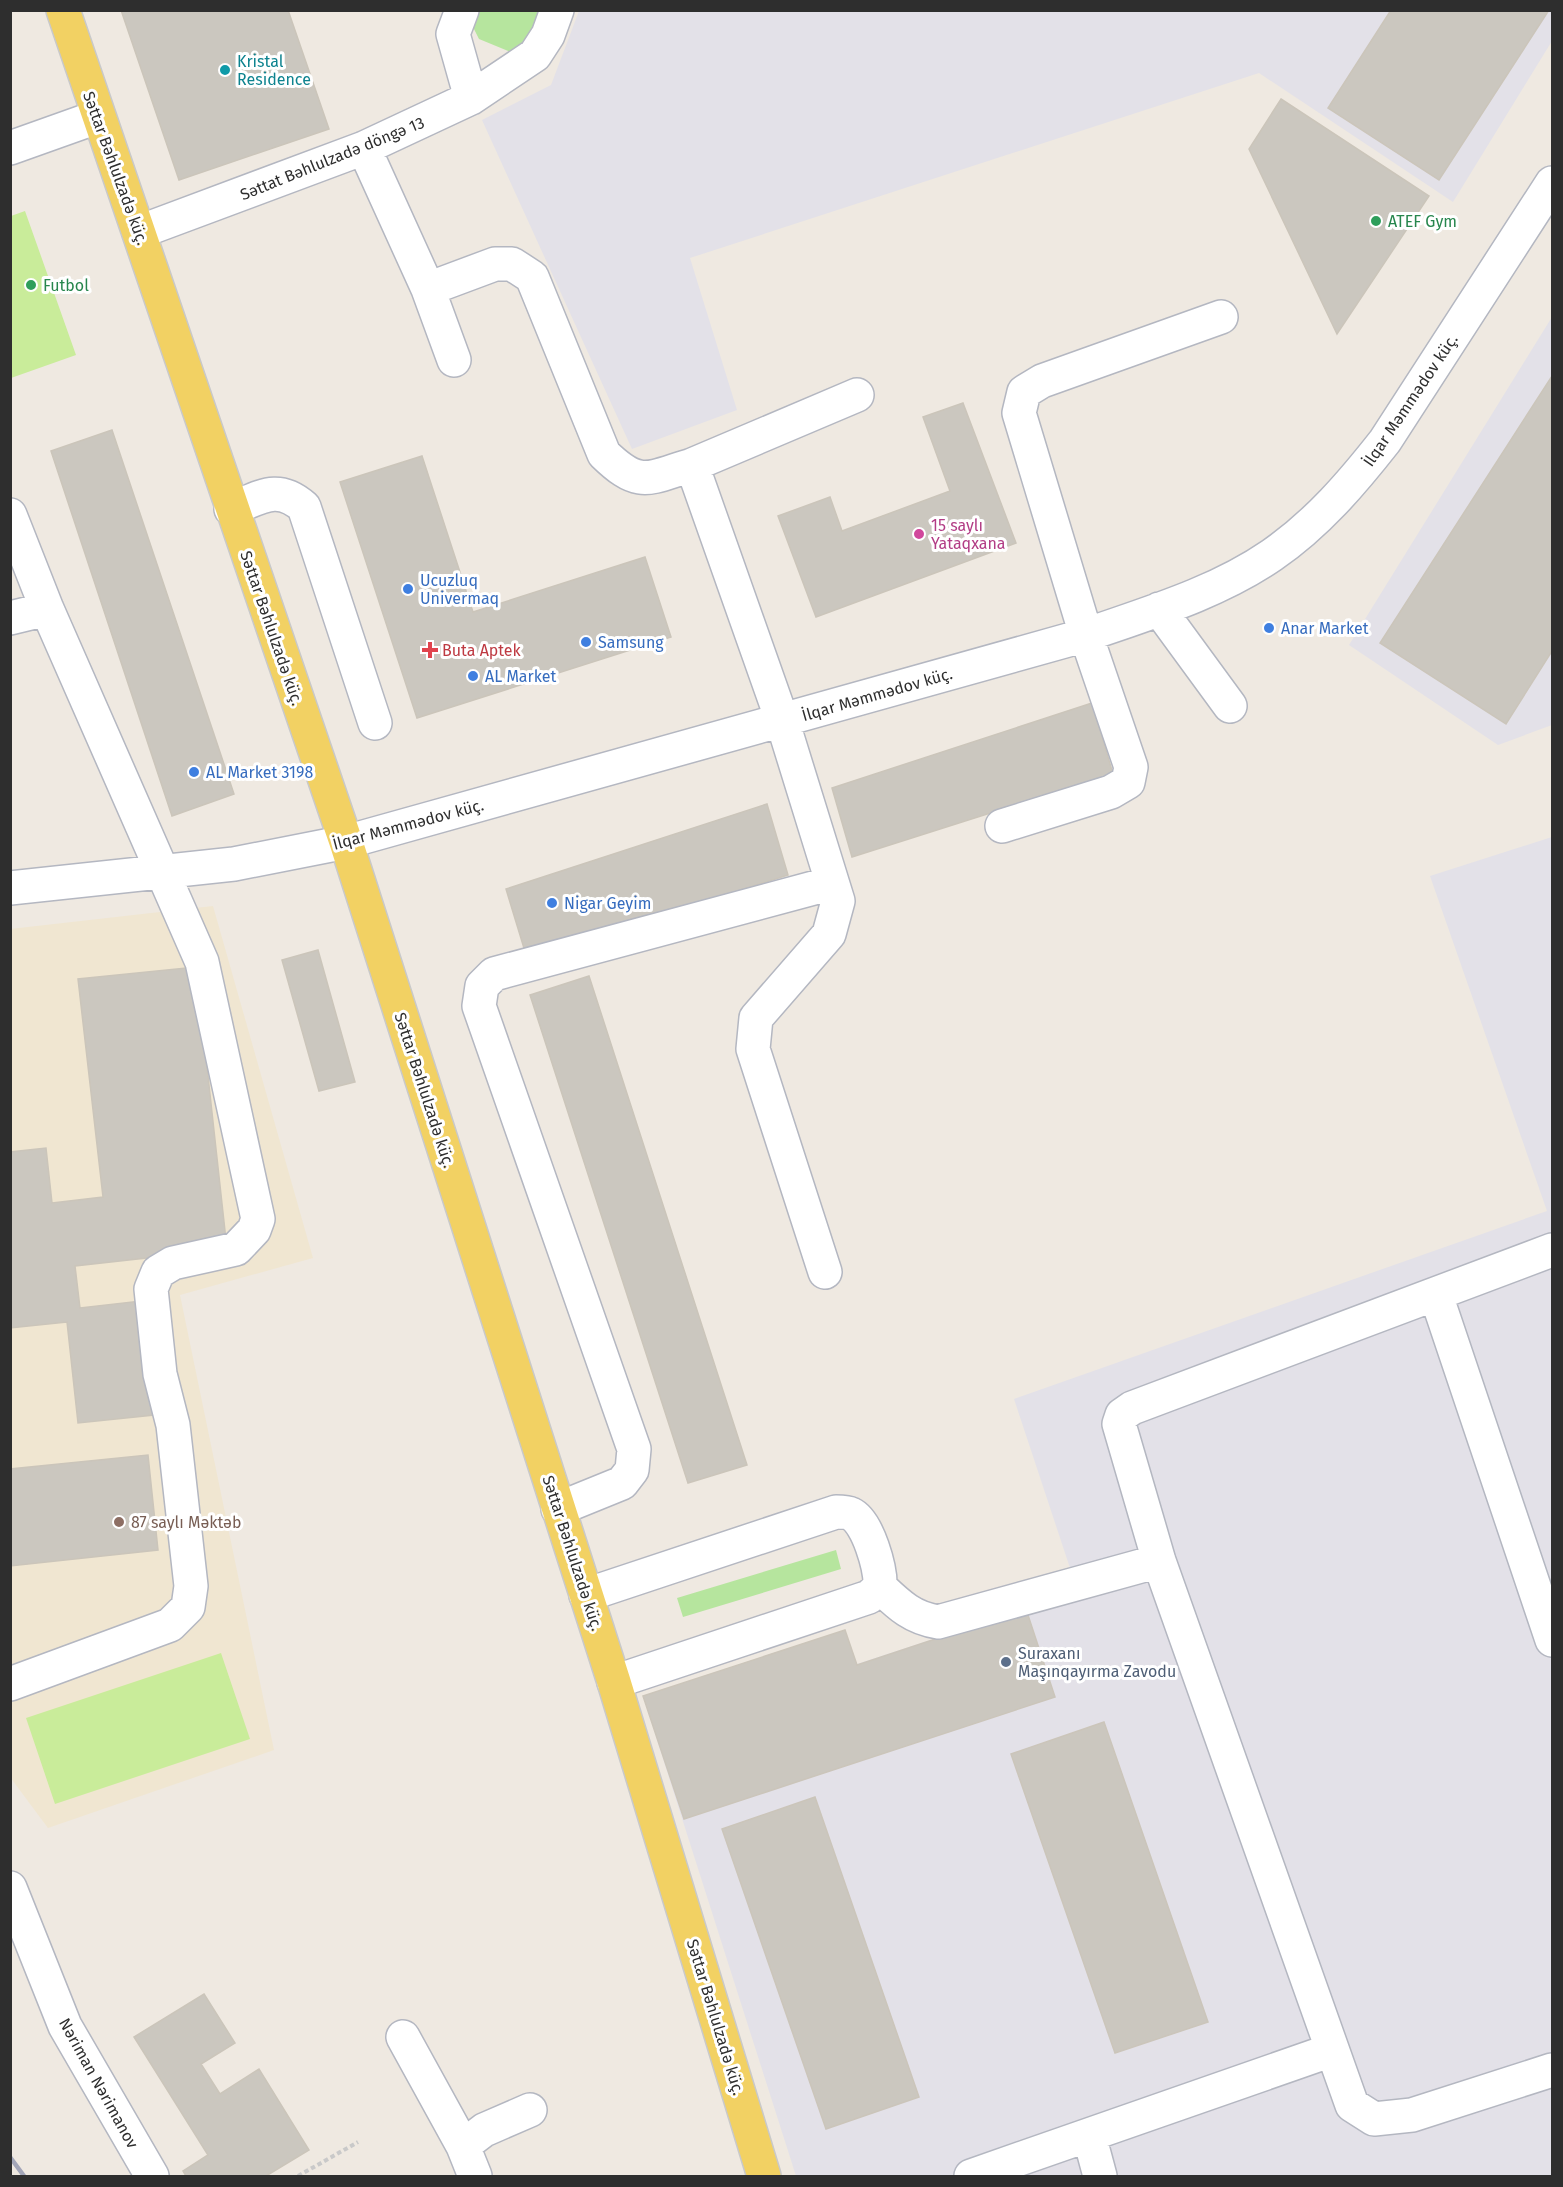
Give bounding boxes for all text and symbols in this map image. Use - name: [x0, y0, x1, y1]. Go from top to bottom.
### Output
- place label: Kristal Residence: [237, 52, 311, 89]
- marker: Kristal Residence: [218, 63, 232, 77]
- street label: Səttar Bəhlulzadə küç.: [78, 89, 152, 248]
- street label: Səttat Bəhlulzadə döngə 13: [237, 113, 427, 204]
- place label: ATEF Gym: [1388, 212, 1457, 231]
- marker: ATEF Gym: [1369, 214, 1383, 228]
- place label: Futbol: [43, 276, 89, 295]
- marker: Futbol: [24, 278, 38, 292]
- street label: İlqar Məmmədov küç.: [1358, 330, 1463, 471]
- place label: 15 saylı Yataqxana: [931, 516, 1005, 553]
- marker: 15 saylı Yataqxana: [912, 527, 926, 541]
- street label: Səttar Bəhlulzadə küç.: [235, 548, 307, 708]
- place label: Ucuzluq Univermaq: [420, 571, 499, 608]
- marker: Ucuzluq Univermaq: [401, 582, 415, 596]
- place label: Anar Market: [1281, 619, 1369, 638]
- marker: Anar Market: [1262, 621, 1276, 635]
- place label: Samsung: [598, 633, 664, 652]
- marker: Samsung: [579, 635, 593, 649]
- place label: Buta Aptek: [442, 641, 522, 660]
- marker: Buta Aptek: [423, 643, 437, 657]
- street label: İlqar Məmmədov küç.: [799, 663, 955, 726]
- place label: AL Market: [485, 667, 556, 686]
- marker: AL Market: [466, 669, 480, 683]
- place label: AL Market 3198: [206, 763, 313, 782]
- marker: AL Market 3198: [187, 765, 201, 779]
- street label: İlqar Məmmədov küç.: [330, 794, 486, 855]
- place label: Nigar Geyim: [564, 894, 651, 913]
- marker: Nigar Geyim: [545, 896, 559, 910]
- street label: Səttar Bəhlulzadə küç.: [389, 1010, 459, 1171]
- street label: Səttar Bəhlulzadə küç.: [537, 1473, 607, 1634]
- place label: 87 saylı Məktəb: [131, 1513, 241, 1532]
- marker: 87 saylı Məktəb: [112, 1515, 126, 1529]
- place label: Suraxanı Maşınqayırma Zavodu: [1018, 1644, 1176, 1682]
- marker: Suraxanı Maşınqayırma Zavodu: [999, 1655, 1013, 1669]
- street label: Səttar Bəhlulzadə küç.: [682, 1937, 748, 2098]
- street label: Nəriman Nərimanov: [55, 2015, 142, 2152]

